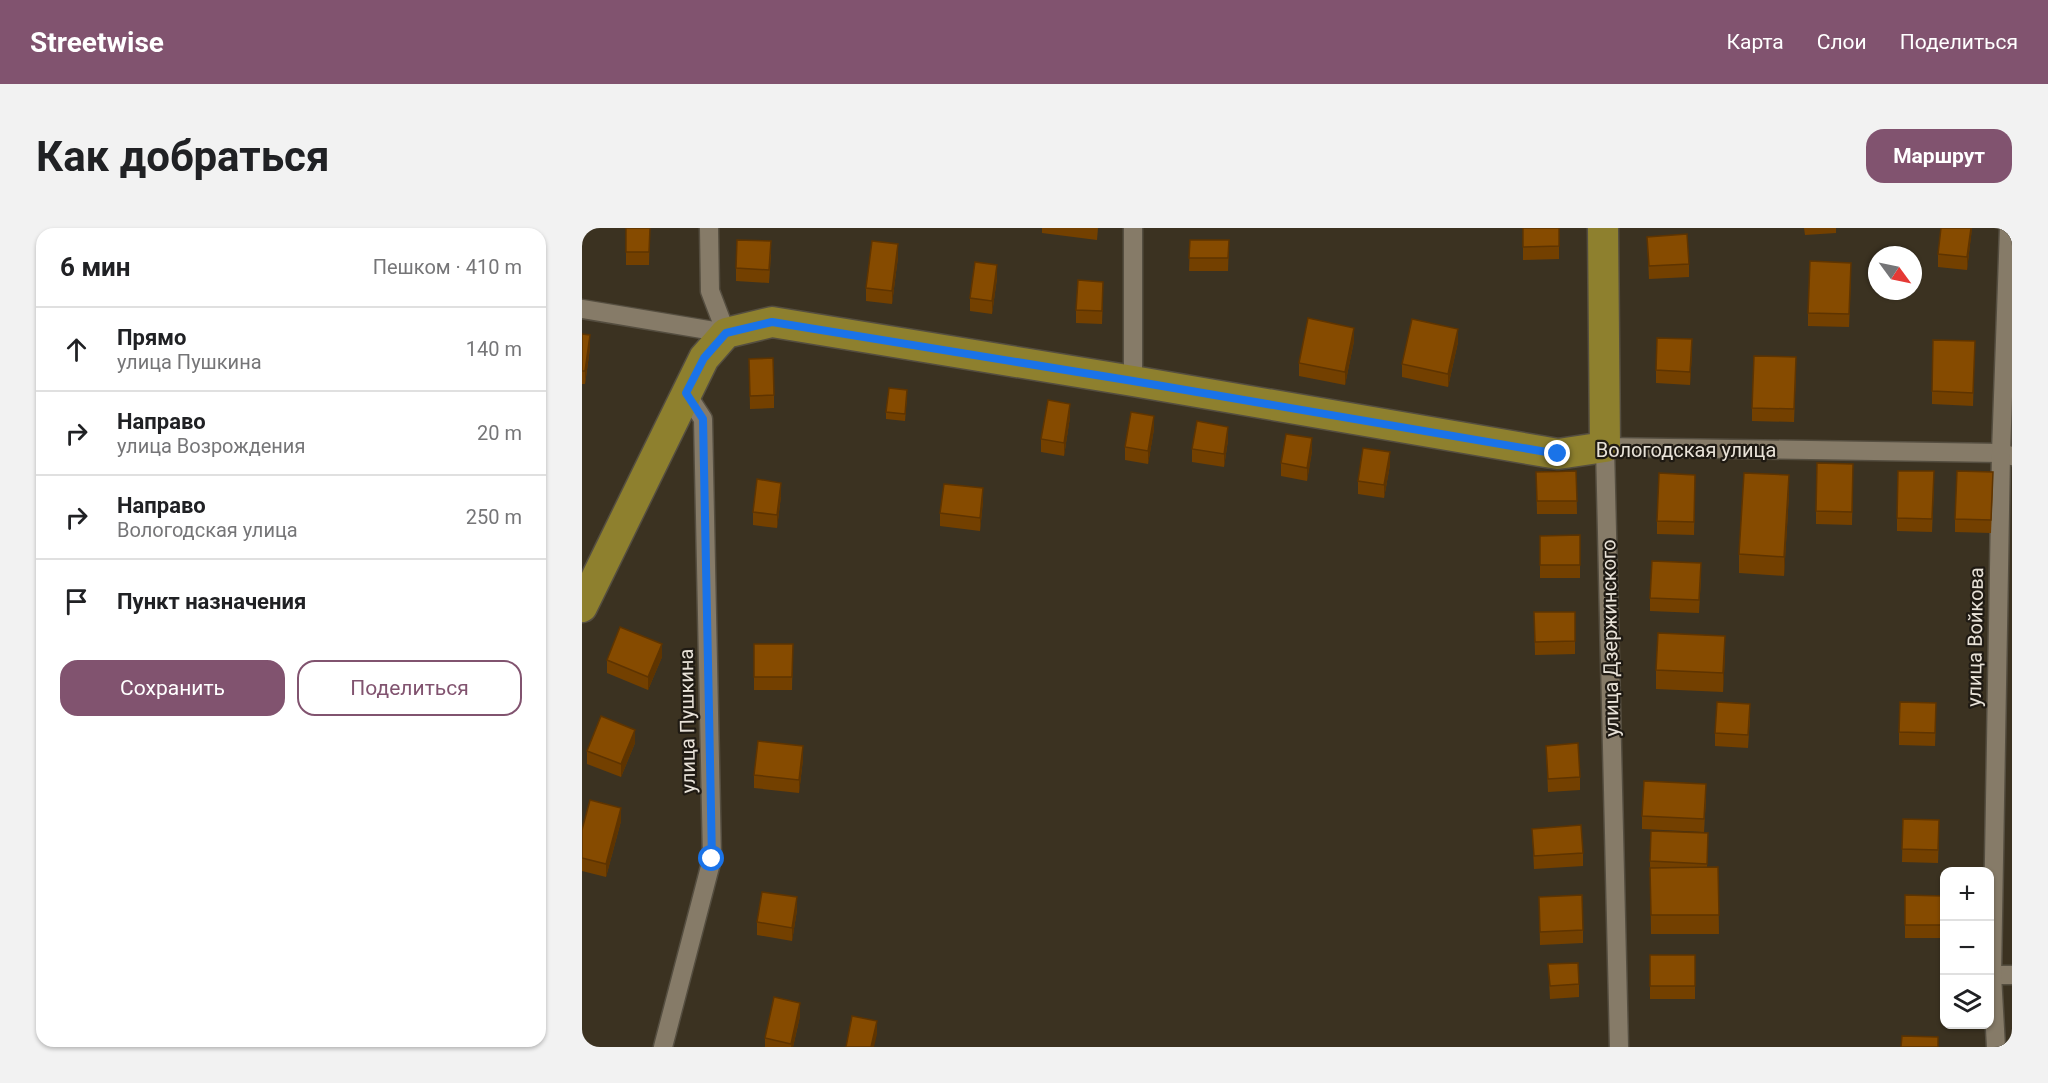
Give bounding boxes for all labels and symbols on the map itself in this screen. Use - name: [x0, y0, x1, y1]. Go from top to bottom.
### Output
- north arrow: [1868, 246, 1922, 300]
- street label: Вологодская улица: [1596, 438, 1776, 462]
- route end: [1544, 440, 1570, 466]
- street label: улица Дзержинского: [1596, 539, 1624, 737]
- street label: улица Войкова: [1962, 567, 1988, 707]
- street label: улица Пушкина: [674, 649, 700, 793]
- route start: [698, 845, 724, 871]

